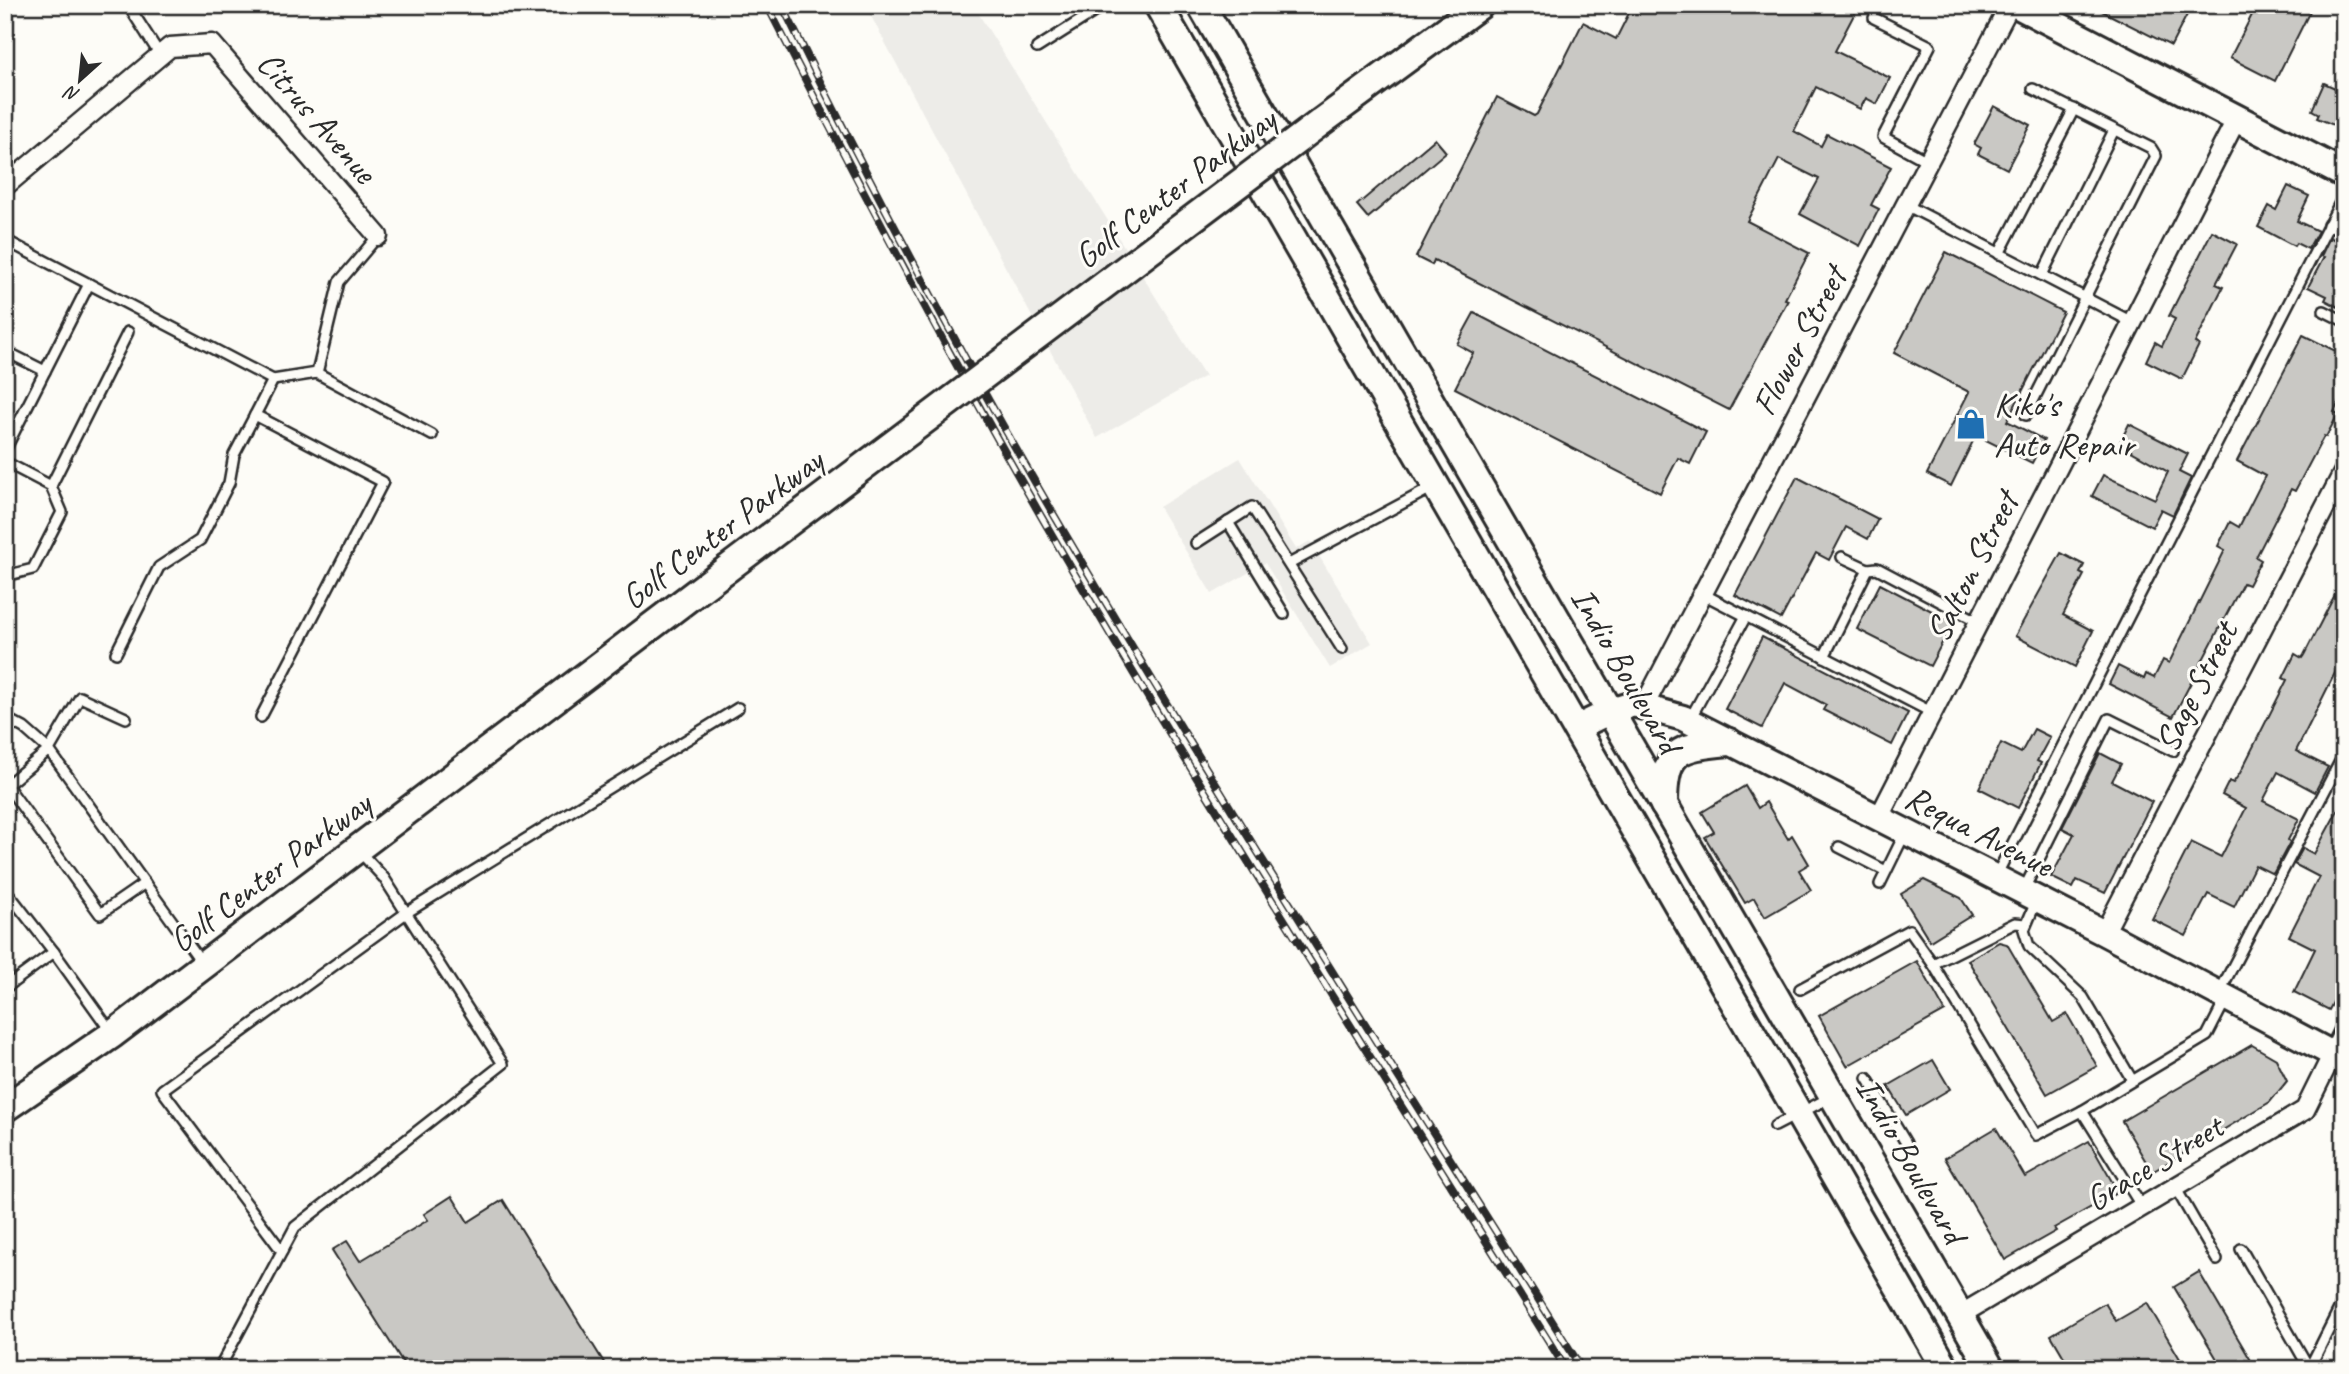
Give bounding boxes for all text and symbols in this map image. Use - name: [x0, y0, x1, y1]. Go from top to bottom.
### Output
- street label: Citrus Avenue: [247, 41, 389, 195]
- north arrow: [46, 46, 116, 116]
- text: N: [59, 79, 83, 108]
- street label: Golf Center Parkway: [1065, 95, 1287, 279]
- street label: Flower Street: [1741, 255, 1859, 423]
- place label: Kiko's Auto Repair: [1994, 382, 2136, 467]
- shop icon: Kiko's Auto Repair: [1954, 407, 1988, 441]
- street label: Golf Center Parkway: [612, 436, 834, 620]
- street label: Salton Street: [1915, 481, 2031, 650]
- street label: Indio Boulevard: [1561, 579, 1694, 765]
- street label: Sage Street: [2144, 611, 2249, 759]
- street label: Requa Avenue: [1898, 775, 2063, 888]
- street label: Golf Center Parkway: [160, 779, 382, 963]
- street label: Indio Boulevard: [1846, 1069, 1979, 1255]
- street label: Grace Street: [2077, 1103, 2234, 1222]

